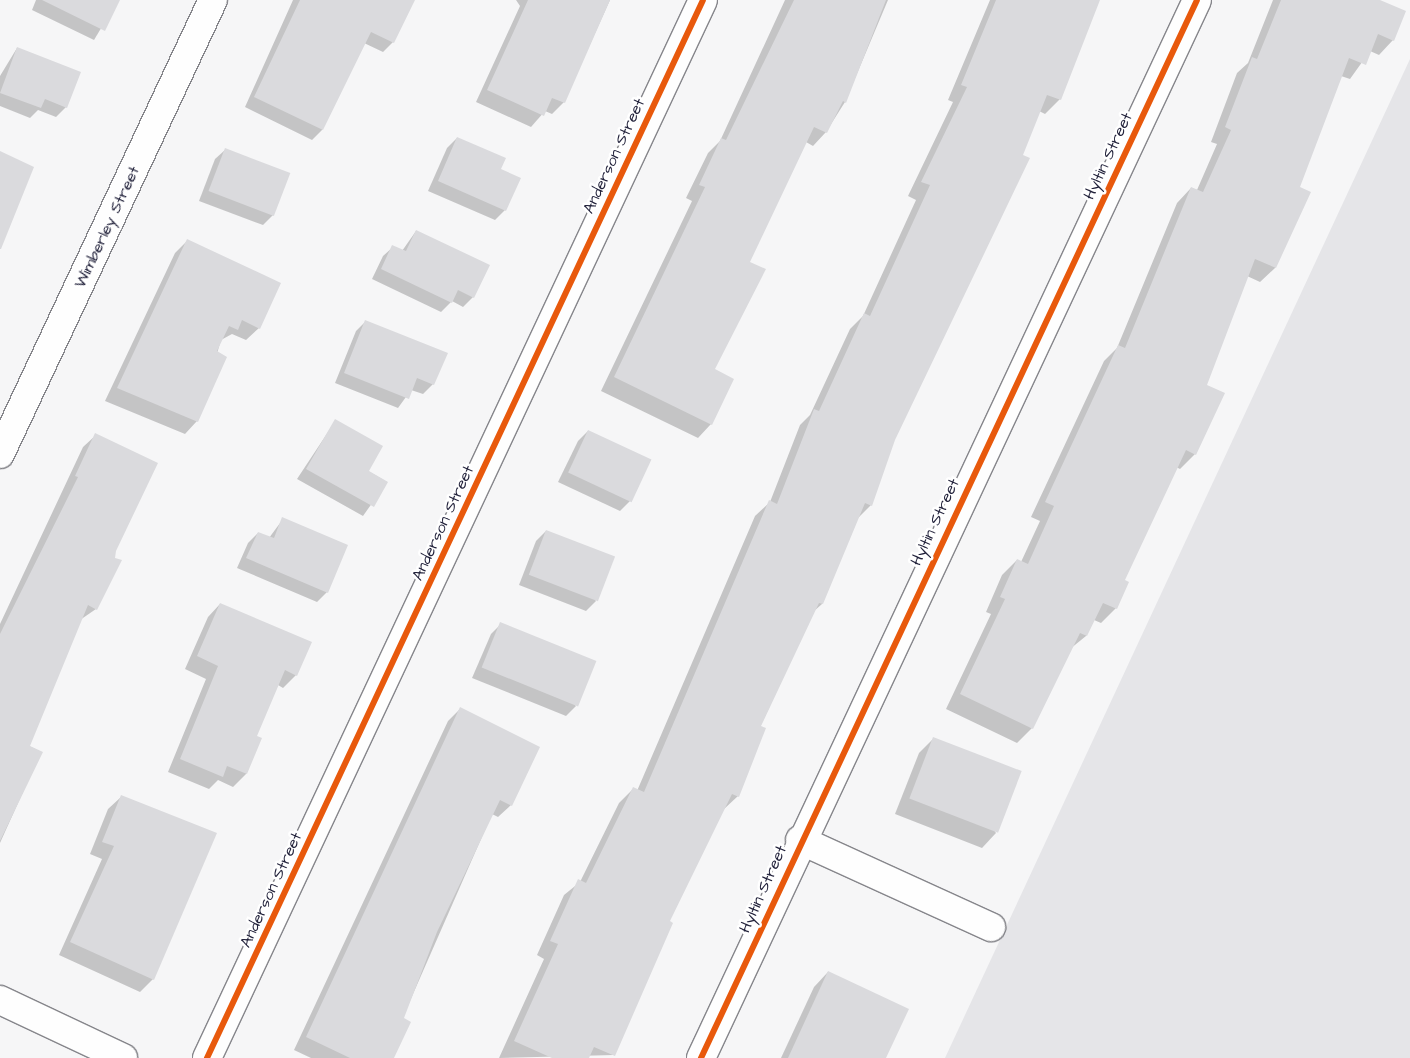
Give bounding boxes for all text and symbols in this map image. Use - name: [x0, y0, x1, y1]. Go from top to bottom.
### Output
- street label: Anderson Street: [579, 95, 649, 217]
- street label: Hyltin Street: [1080, 110, 1136, 202]
- street label: Wimberley Street: [70, 163, 144, 291]
- street label: Anderson Street: [408, 462, 478, 584]
- street label: Hyltin Street: [907, 476, 963, 568]
- street label: Anderson Street: [236, 829, 306, 951]
- street label: Hyltin Street: [735, 842, 791, 936]

